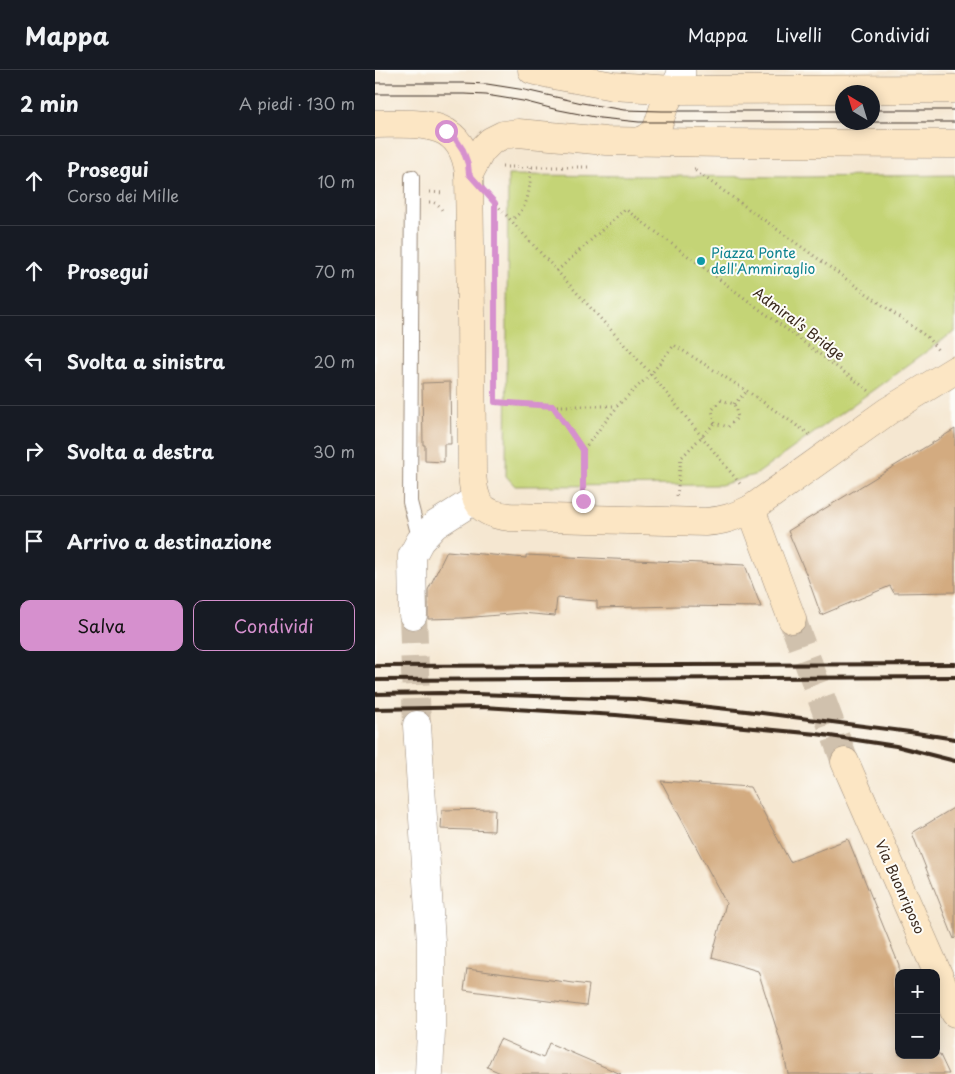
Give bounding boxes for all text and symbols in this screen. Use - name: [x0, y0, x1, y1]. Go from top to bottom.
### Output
- text: Mappa: [25, 17, 109, 53]
- text: Mappa: [688, 21, 748, 48]
- text: Livelli: [776, 21, 822, 48]
- text: Condividi: [850, 21, 930, 48]
- north arrow: [835, 85, 880, 130]
- text: 2 min: [20, 87, 79, 119]
- text: A piedi · 130 m: [239, 91, 355, 115]
- route start: [435, 120, 458, 143]
- text: Prosegui: [67, 155, 149, 183]
- icon: ahead: [20, 167, 48, 195]
- text: 10 m: [318, 169, 355, 193]
- text: Corso dei Mille: [67, 183, 179, 207]
- place label: Piazza Ponte dell'Ammiraglio: [711, 242, 816, 279]
- marker: Piazza Ponte dell'Ammiraglio: [695, 255, 707, 267]
- icon: ahead: [20, 257, 48, 285]
- text: Prosegui: [67, 257, 149, 285]
- text: 70 m: [315, 259, 355, 283]
- street label: Admiral’s Bridge: [749, 282, 850, 365]
- icon: left: [20, 347, 48, 375]
- text: Svolta a sinistra: [67, 347, 225, 375]
- text: 20 m: [314, 349, 355, 373]
- icon: right: [20, 437, 48, 465]
- text: Svolta a destra: [67, 437, 214, 465]
- text: 30 m: [313, 439, 355, 463]
- route end: [572, 490, 595, 513]
- icon: arrive: [20, 527, 48, 555]
- text: Arrivo a destinazione: [67, 527, 272, 555]
- button: Salva: [20, 600, 183, 651]
- button: Condividi: [193, 600, 355, 651]
- street label: Via Buonriposo: [870, 836, 931, 937]
- map controls: [895, 969, 940, 1059]
- button: +: [895, 969, 940, 1014]
- button: −: [895, 1014, 940, 1059]

